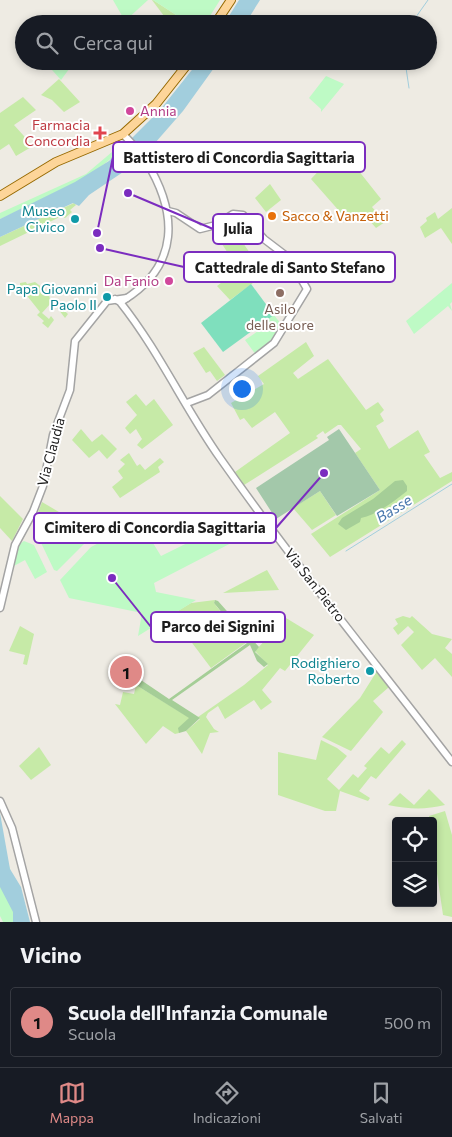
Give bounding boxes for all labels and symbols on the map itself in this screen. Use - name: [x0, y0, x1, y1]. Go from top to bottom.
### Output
- place label: Annia: [140, 102, 177, 119]
- marker: Annia: [124, 105, 136, 117]
- place label: Farmacia Concordia: [24, 116, 90, 149]
- marker: Farmacia Concordia: [94, 127, 106, 139]
- callout: Battistero di Concordia Sagittaria: [113, 142, 365, 172]
- text: Battistero di Concordia Sagittaria: [123, 148, 355, 166]
- place label: Museo Civico: [22, 202, 65, 235]
- place label: Sacco & Vanzetti: [282, 207, 389, 224]
- marker: Sacco & Vanzetti: [266, 210, 278, 222]
- marker: Museo Civico: [69, 213, 81, 225]
- callout: Julia: [213, 214, 263, 244]
- text: Julia: [223, 219, 253, 237]
- callout: Cattedrale di Santo Stefano: [184, 252, 395, 282]
- text: Cattedrale di Santo Stefano: [195, 258, 385, 276]
- place label: Da Fanio: [104, 272, 159, 289]
- marker: Da Fanio: [163, 275, 175, 287]
- place label: Papa Giovanni Paolo II: [7, 280, 97, 313]
- marker: Asilo delle suore: [274, 287, 286, 299]
- marker: Papa Giovanni Paolo II: [101, 291, 113, 303]
- place label: Asilo delle suore: [246, 300, 314, 333]
- your location: [229, 376, 255, 402]
- street label: Via Claudia: [33, 416, 68, 488]
- water label: Basse: [372, 490, 415, 526]
- callout: Cimitero di Concordia Sagittaria: [34, 513, 276, 543]
- text: Cimitero di Concordia Sagittaria: [44, 518, 266, 536]
- street label: Via San Pietro: [281, 545, 349, 625]
- callout: Parco dei Signini: [151, 612, 285, 642]
- text: Parco dei Signini: [161, 617, 275, 635]
- pin: 1: [110, 653, 142, 691]
- place label: Rodighiero Roberto: [291, 654, 360, 687]
- marker: Rodighiero Roberto: [364, 665, 376, 677]

